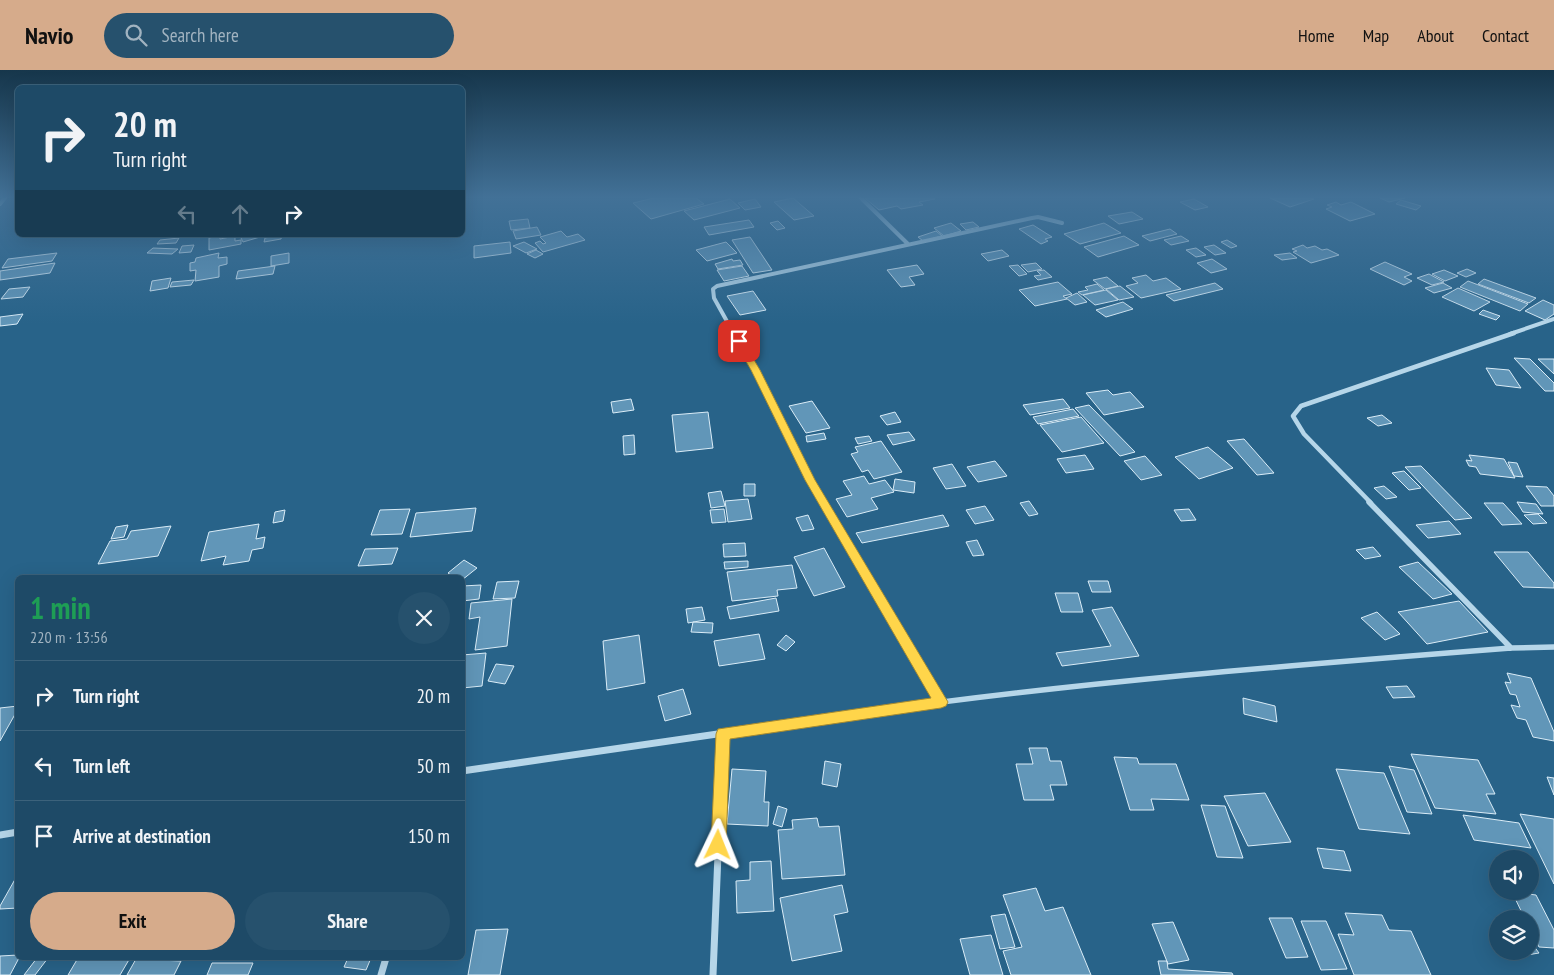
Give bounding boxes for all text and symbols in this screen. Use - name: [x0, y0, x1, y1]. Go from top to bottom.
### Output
- search box: [104, 13, 454, 58]
- text: Navio: [25, 20, 74, 51]
- icon: search: [122, 21, 150, 49]
- text: Search here: [162, 23, 239, 47]
- text: Home: [1298, 24, 1335, 47]
- text: Map: [1363, 24, 1389, 47]
- text: About: [1417, 24, 1454, 47]
- text: Contact: [1482, 24, 1529, 47]
- text: 20 m: [113, 101, 177, 147]
- icon: right: [30, 105, 95, 170]
- text: Turn right: [113, 145, 187, 173]
- icon: left: [173, 200, 201, 228]
- icon: ahead: [226, 200, 254, 228]
- icon: right: [279, 200, 307, 228]
- pin: [718, 320, 760, 362]
- icon: arrive: [725, 327, 753, 355]
- text: 1 min: [30, 588, 91, 627]
- button: close: [398, 592, 450, 644]
- text: 220 m · 13:56: [30, 627, 108, 647]
- icon: right: [30, 682, 58, 710]
- text: Turn right: [73, 684, 139, 708]
- text: 20 m: [417, 684, 450, 708]
- icon: left: [30, 752, 58, 780]
- text: Turn left: [73, 754, 130, 778]
- text: 50 m: [417, 754, 450, 778]
- position arrow: [691, 818, 743, 870]
- icon: arrive: [30, 822, 58, 850]
- text: Arrive at destination: [73, 824, 211, 848]
- text: 150 m: [408, 824, 450, 848]
- map controls: [1489, 850, 1539, 960]
- button: sound: [1489, 850, 1539, 900]
- button: Exit: [30, 892, 235, 950]
- button: Share: [245, 892, 450, 950]
- button: layers: [1489, 910, 1539, 960]

